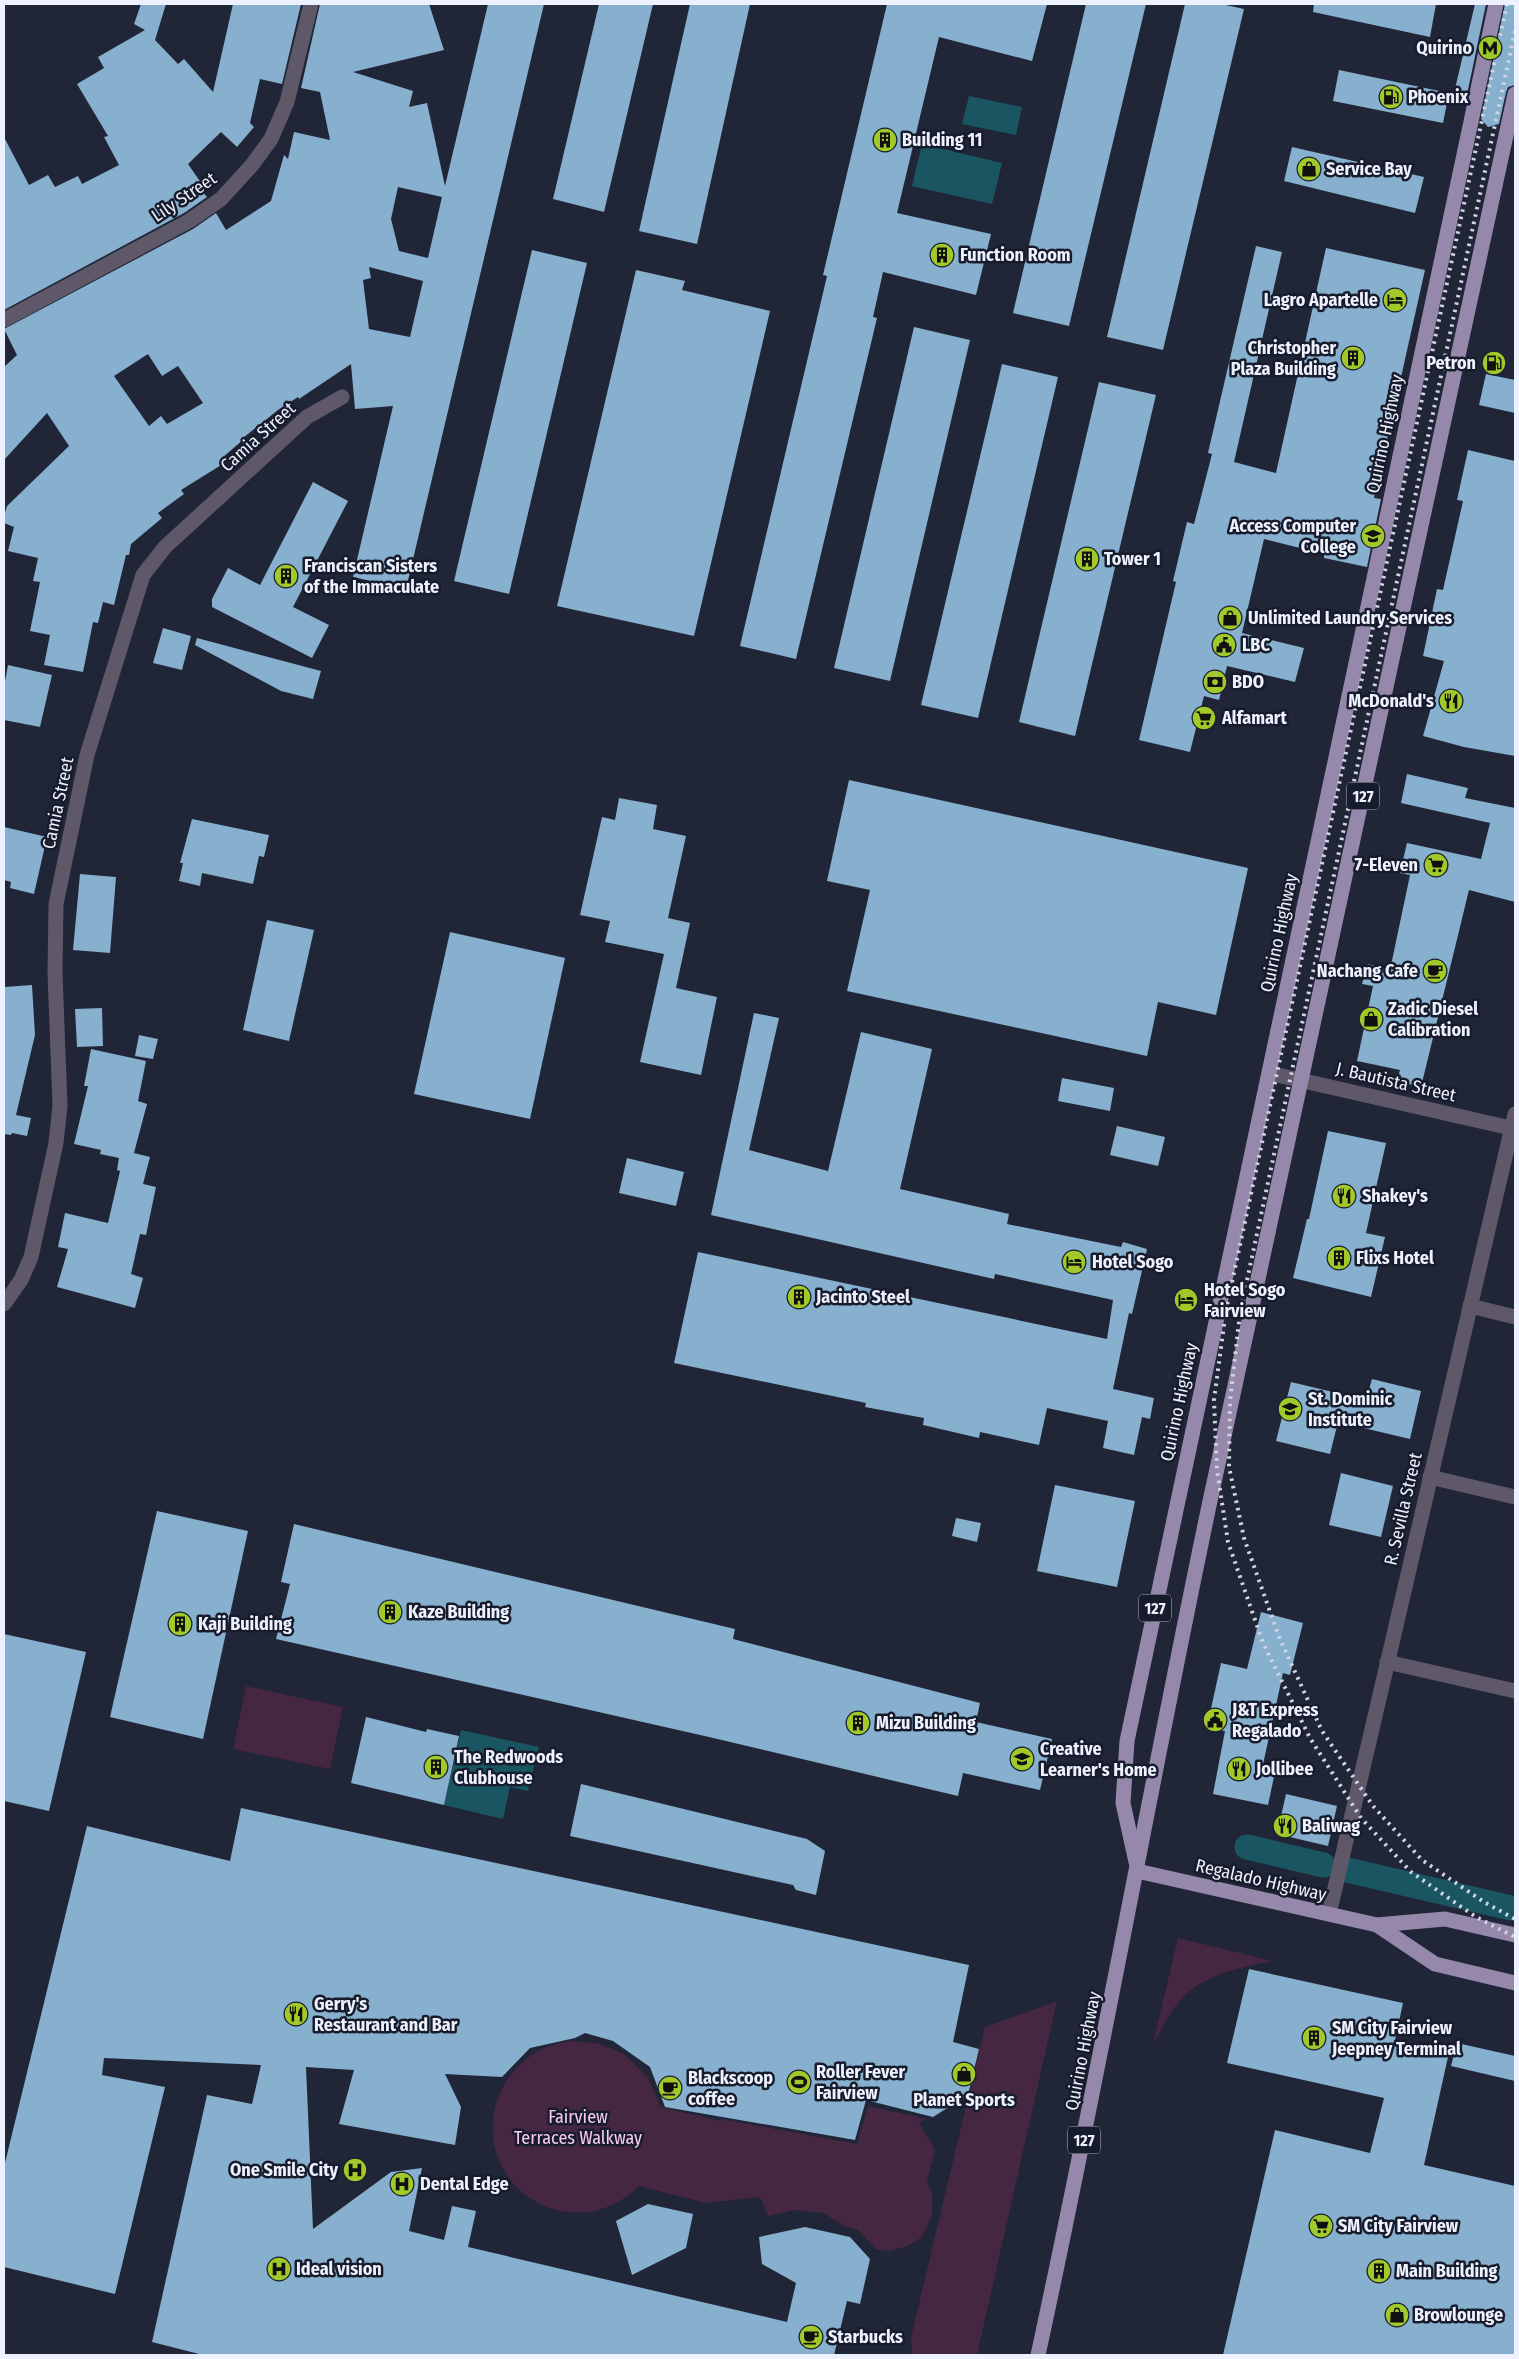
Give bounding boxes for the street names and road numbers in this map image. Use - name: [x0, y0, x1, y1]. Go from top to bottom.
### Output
- street label: Lily Street: [147, 167, 221, 227]
- street label: Quirino Highway: [1362, 373, 1408, 495]
- street label: Camia Street: [216, 397, 300, 476]
- street label: Camia Street: [38, 755, 78, 851]
- road number: 127: [1347, 782, 1379, 809]
- street label: Quirino Highway: [1256, 872, 1302, 994]
- street label: J. Bautista Street: [1334, 1058, 1458, 1106]
- street label: Quirino Highway: [1156, 1341, 1202, 1463]
- street label: R. Sevilla Street: [1379, 1450, 1427, 1567]
- road number: 127: [1139, 1595, 1171, 1622]
- street label: Regalado Highway: [1193, 1854, 1329, 1906]
- street label: Quirino Highway: [1061, 1990, 1105, 2112]
- road number: 127: [1068, 2126, 1100, 2154]

